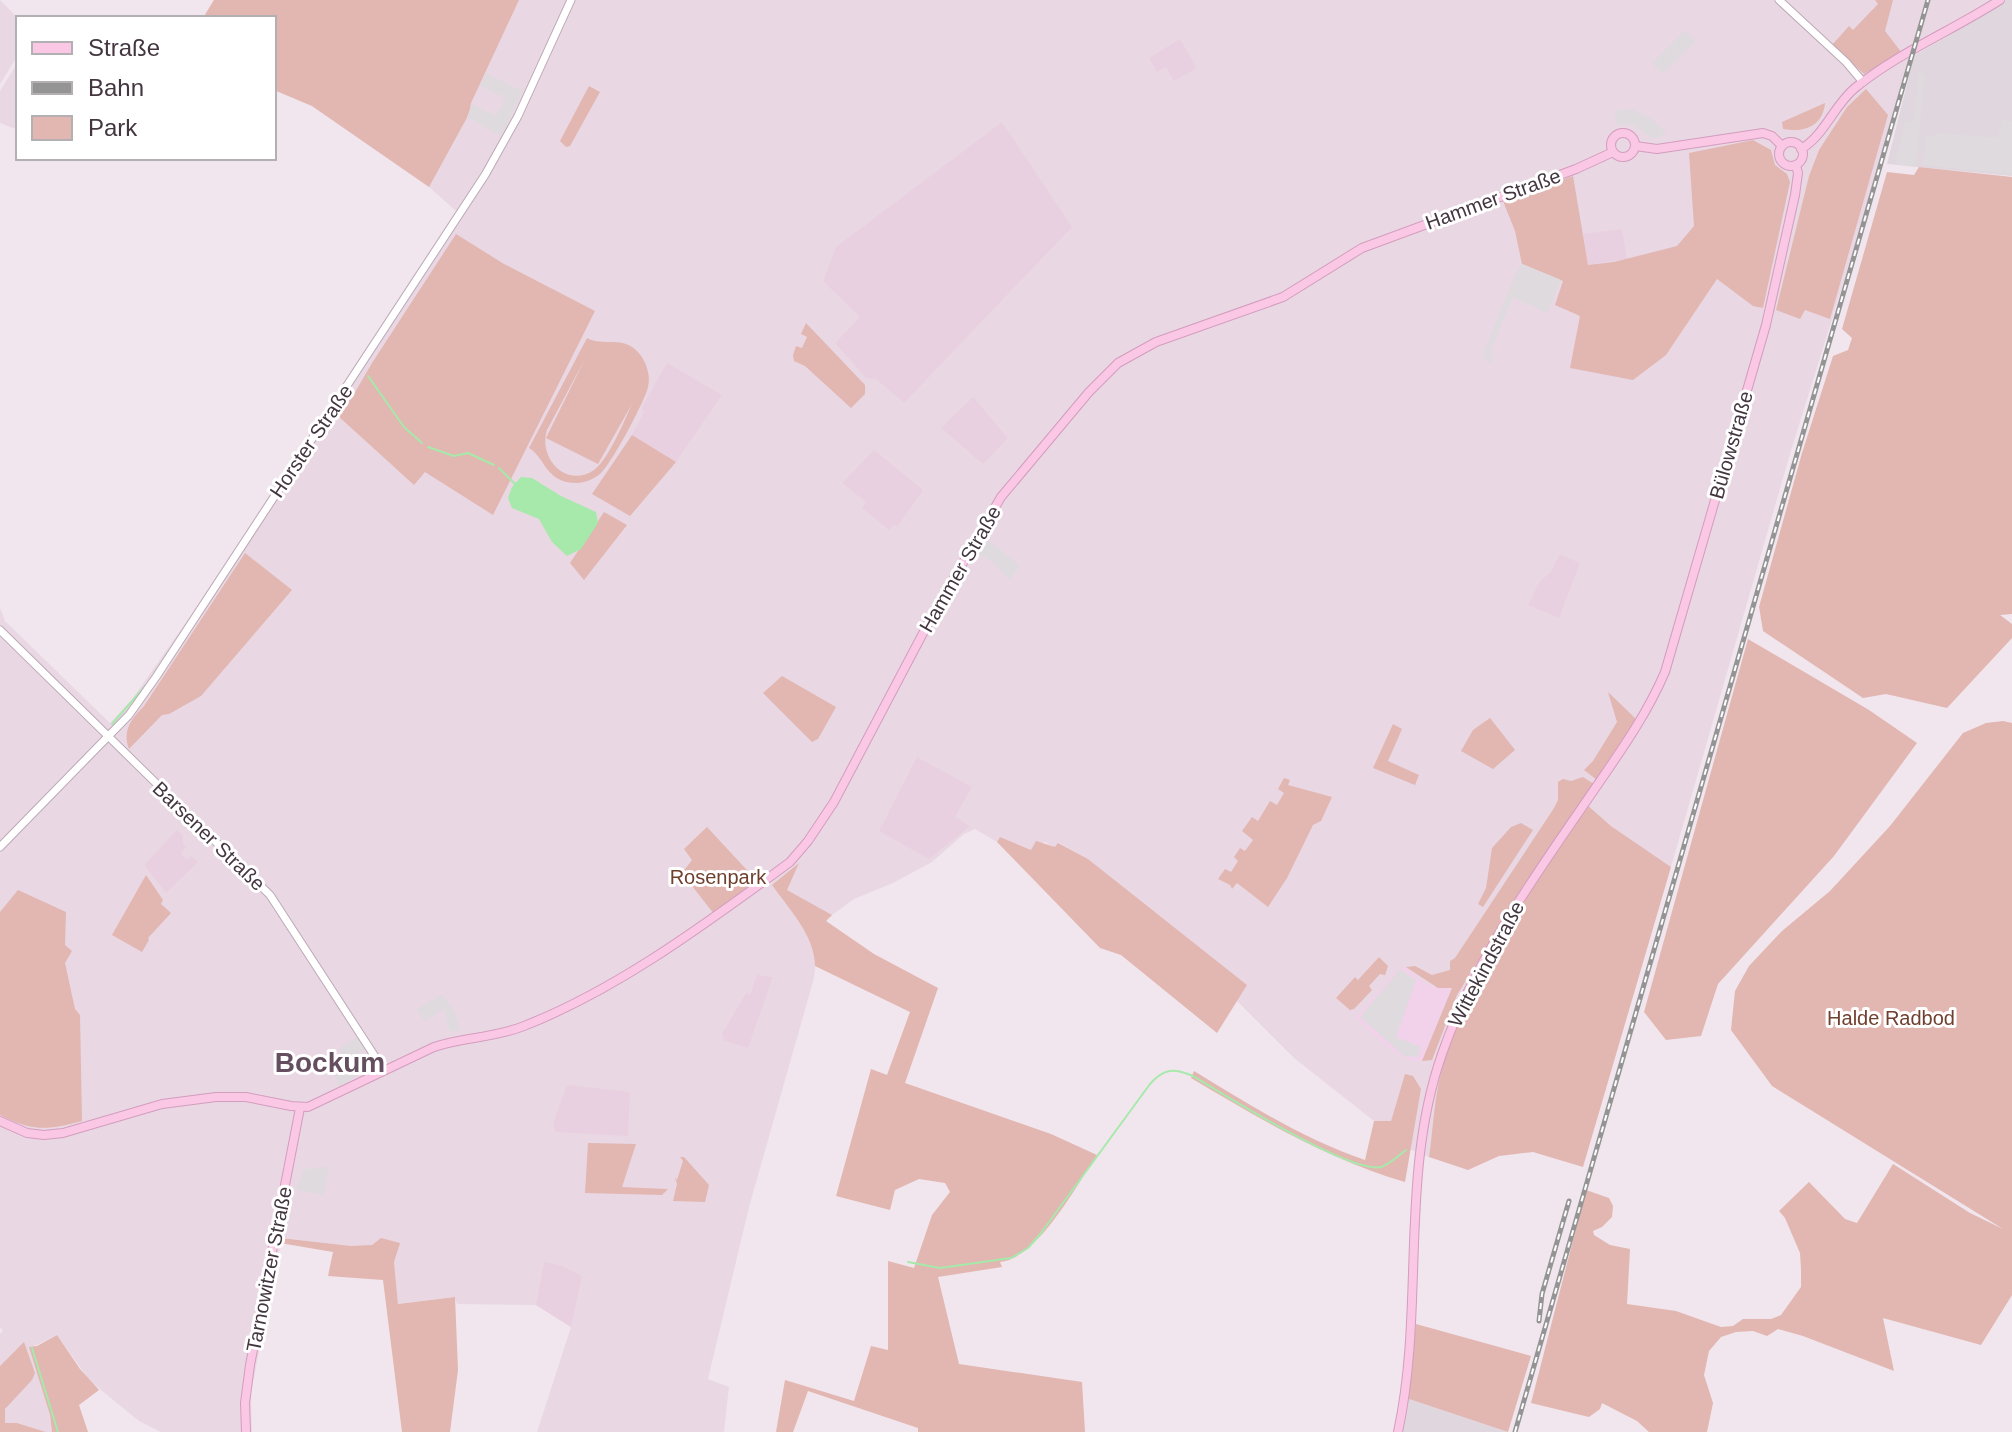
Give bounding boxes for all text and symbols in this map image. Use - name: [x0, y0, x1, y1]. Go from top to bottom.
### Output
- legend: [16, 16, 276, 160]
- text: Straße: [88, 34, 160, 61]
- text: Bahn: [88, 74, 144, 101]
- text: Park: [88, 114, 138, 141]
- street label: Hammer Straße: [1422, 164, 1564, 234]
- street label: Horster Straße: [265, 380, 357, 502]
- street label: Bülowstraße: [1705, 389, 1757, 501]
- street label: Hammer Straße: [915, 502, 1005, 636]
- street label: Barsener Straße: [149, 777, 269, 895]
- park label: Rosenpark: [670, 866, 767, 888]
- street label: Wittekindstraße: [1444, 897, 1528, 1031]
- park label: Halde Radbod: [1827, 1007, 1955, 1029]
- district label: Bockum: [275, 1047, 385, 1078]
- street label: Tarnowitzer Straße: [242, 1185, 296, 1353]

